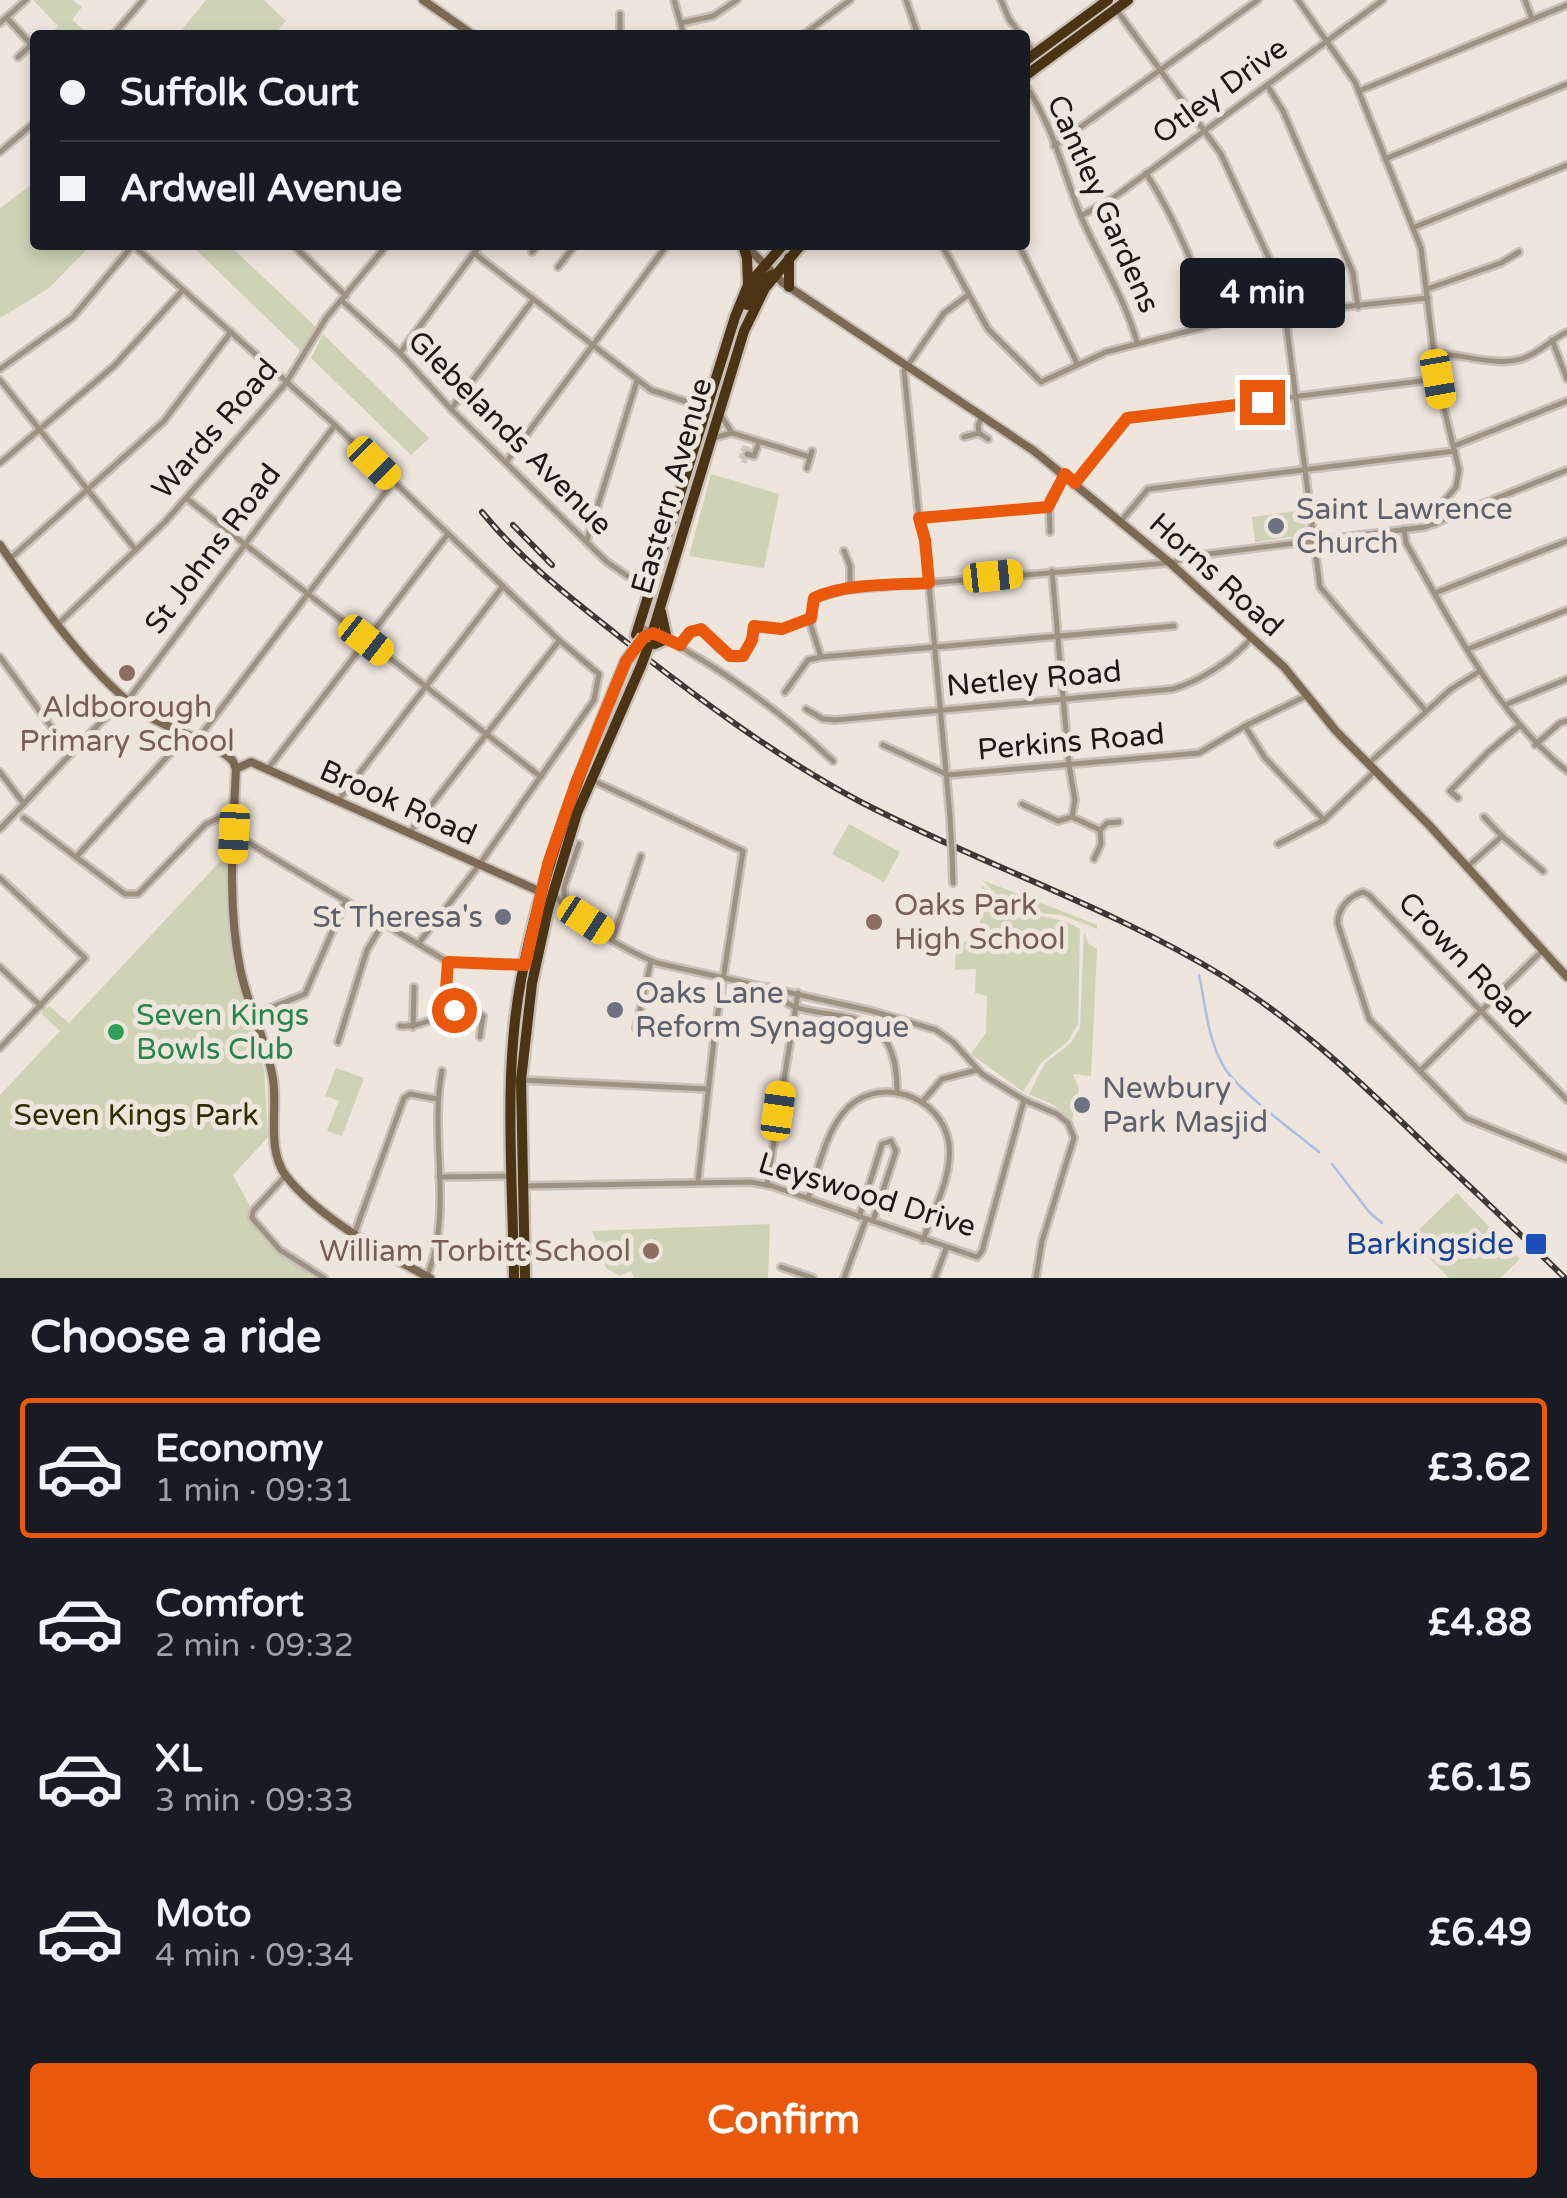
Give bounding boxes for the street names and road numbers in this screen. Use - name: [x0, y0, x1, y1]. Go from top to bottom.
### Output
- street label: Otley Drive: [1145, 30, 1295, 152]
- street label: Cantley Gardens: [1038, 89, 1168, 319]
- street label: Glebelands Avenue: [400, 323, 620, 543]
- street label: Wards Road: [144, 351, 286, 507]
- street label: Eastern Avenue: [623, 374, 721, 598]
- street label: St Johns Road: [137, 457, 289, 641]
- street label: Horns Road: [1141, 505, 1291, 645]
- street label: Netley Road: [945, 653, 1123, 705]
- street label: Perkins Road: [976, 715, 1166, 769]
- street label: Brook Road: [314, 752, 482, 854]
- street label: Crown Road: [1390, 884, 1538, 1036]
- street label: Leyswood Drive: [754, 1144, 980, 1246]

